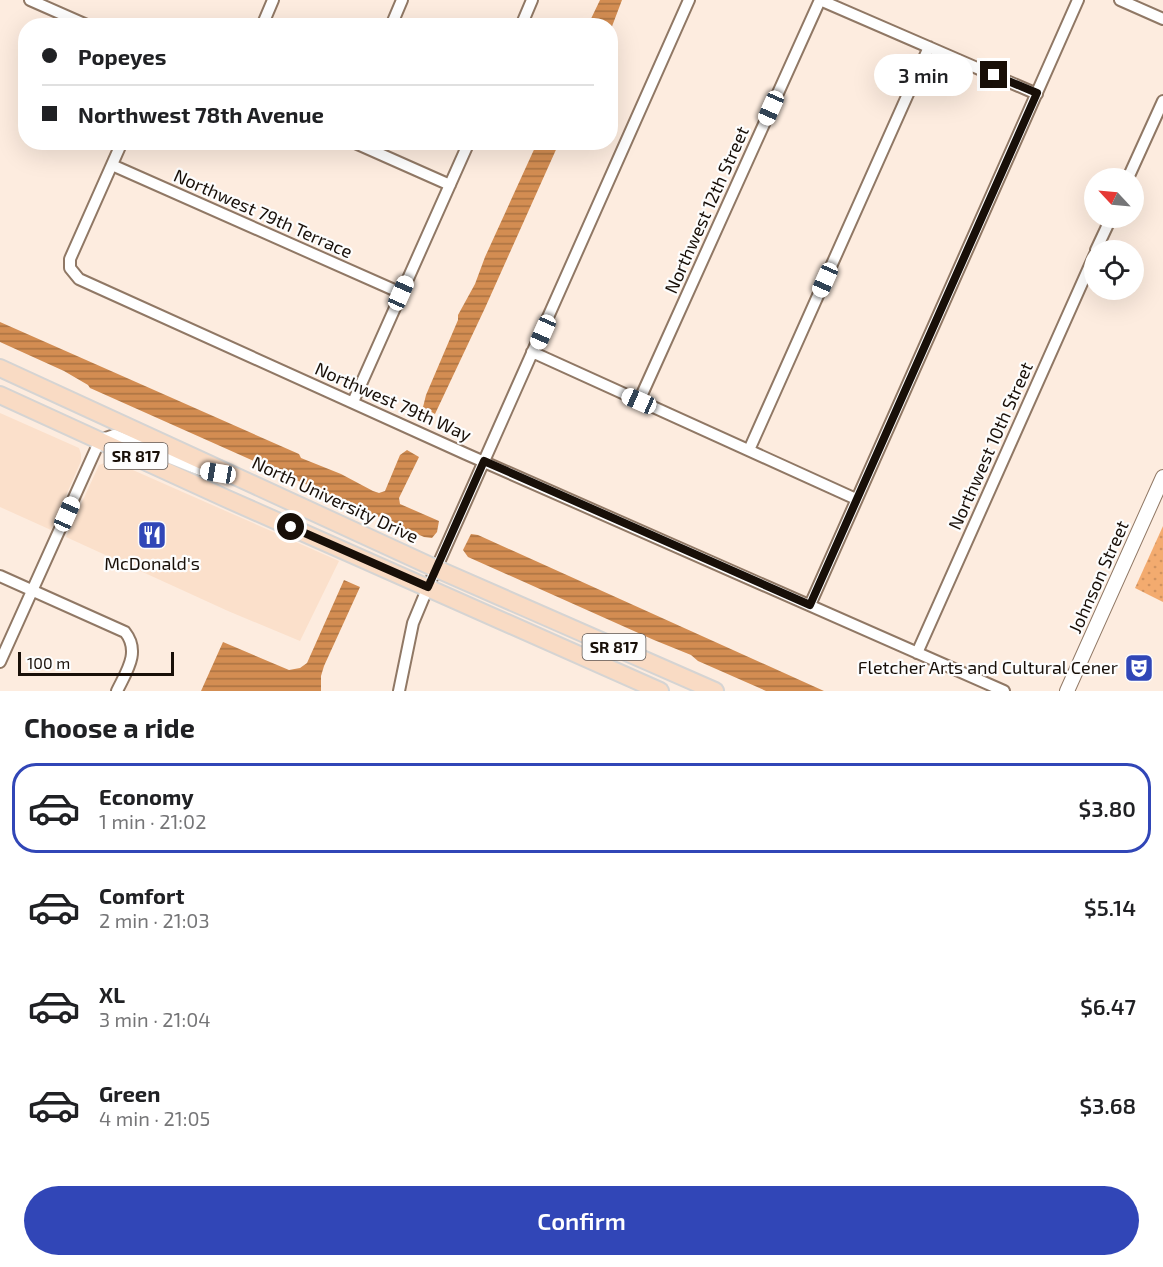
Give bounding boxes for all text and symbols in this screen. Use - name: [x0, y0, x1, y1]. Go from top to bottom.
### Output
- text: Popeyes: [78, 43, 166, 69]
- callout: 3 min: [874, 54, 973, 96]
- route end: [980, 61, 1007, 88]
- text: 3 min: [898, 63, 949, 87]
- car: [755, 88, 787, 128]
- text: Northwest 78th Avenue: [78, 101, 324, 127]
- street label: Northwest 12th Street: [659, 123, 753, 297]
- street label: Northwest 79th Terrace: [171, 164, 356, 262]
- north arrow: [1084, 168, 1144, 228]
- map controls: [1084, 168, 1144, 300]
- button: locate: [1084, 240, 1144, 300]
- car: [809, 260, 841, 300]
- car: [385, 273, 417, 313]
- car: [527, 312, 559, 352]
- street label: Northwest 79th Way: [312, 357, 475, 446]
- street label: Northwest 10th Street: [943, 358, 1037, 533]
- car: [619, 385, 659, 417]
- road number: SR 817: [104, 443, 168, 469]
- street label: North University Drive: [249, 451, 422, 547]
- car: [199, 461, 237, 485]
- car: [51, 494, 83, 534]
- route start: [277, 513, 304, 540]
- street label: Johnson Street: [1063, 517, 1133, 636]
- restaurant icon: McDonald's: [136, 519, 168, 551]
- place label: McDonald's: [104, 552, 200, 574]
- road number: SR 817: [582, 634, 646, 660]
- scale bar: [18, 649, 174, 676]
- theatre icon: Fletcher Arts and Cultural Cener: [1123, 652, 1155, 684]
- text: 100 m: [27, 653, 70, 672]
- place label: Fletcher Arts and Cultural Cener: [858, 656, 1118, 678]
- text: Choose a ride: [24, 711, 195, 743]
- icon: car: [27, 781, 81, 835]
- text: Economy: [99, 783, 194, 809]
- text: $3.80: [1079, 795, 1136, 821]
- text: 1 min · 21:02: [99, 809, 206, 833]
- icon: car: [27, 880, 81, 934]
- text: Comfort: [99, 882, 184, 908]
- text: $5.14: [1084, 894, 1136, 920]
- text: 2 min · 21:03: [99, 908, 210, 932]
- icon: car: [27, 979, 81, 1033]
- text: XL: [99, 981, 125, 1007]
- text: $6.47: [1080, 993, 1136, 1019]
- text: 3 min · 21:04: [99, 1007, 211, 1031]
- icon: car: [27, 1078, 81, 1132]
- text: Green: [99, 1080, 161, 1106]
- text: $3.68: [1079, 1092, 1136, 1118]
- text: 4 min · 21:05: [99, 1106, 210, 1130]
- button: Confirm: [24, 1186, 1139, 1255]

